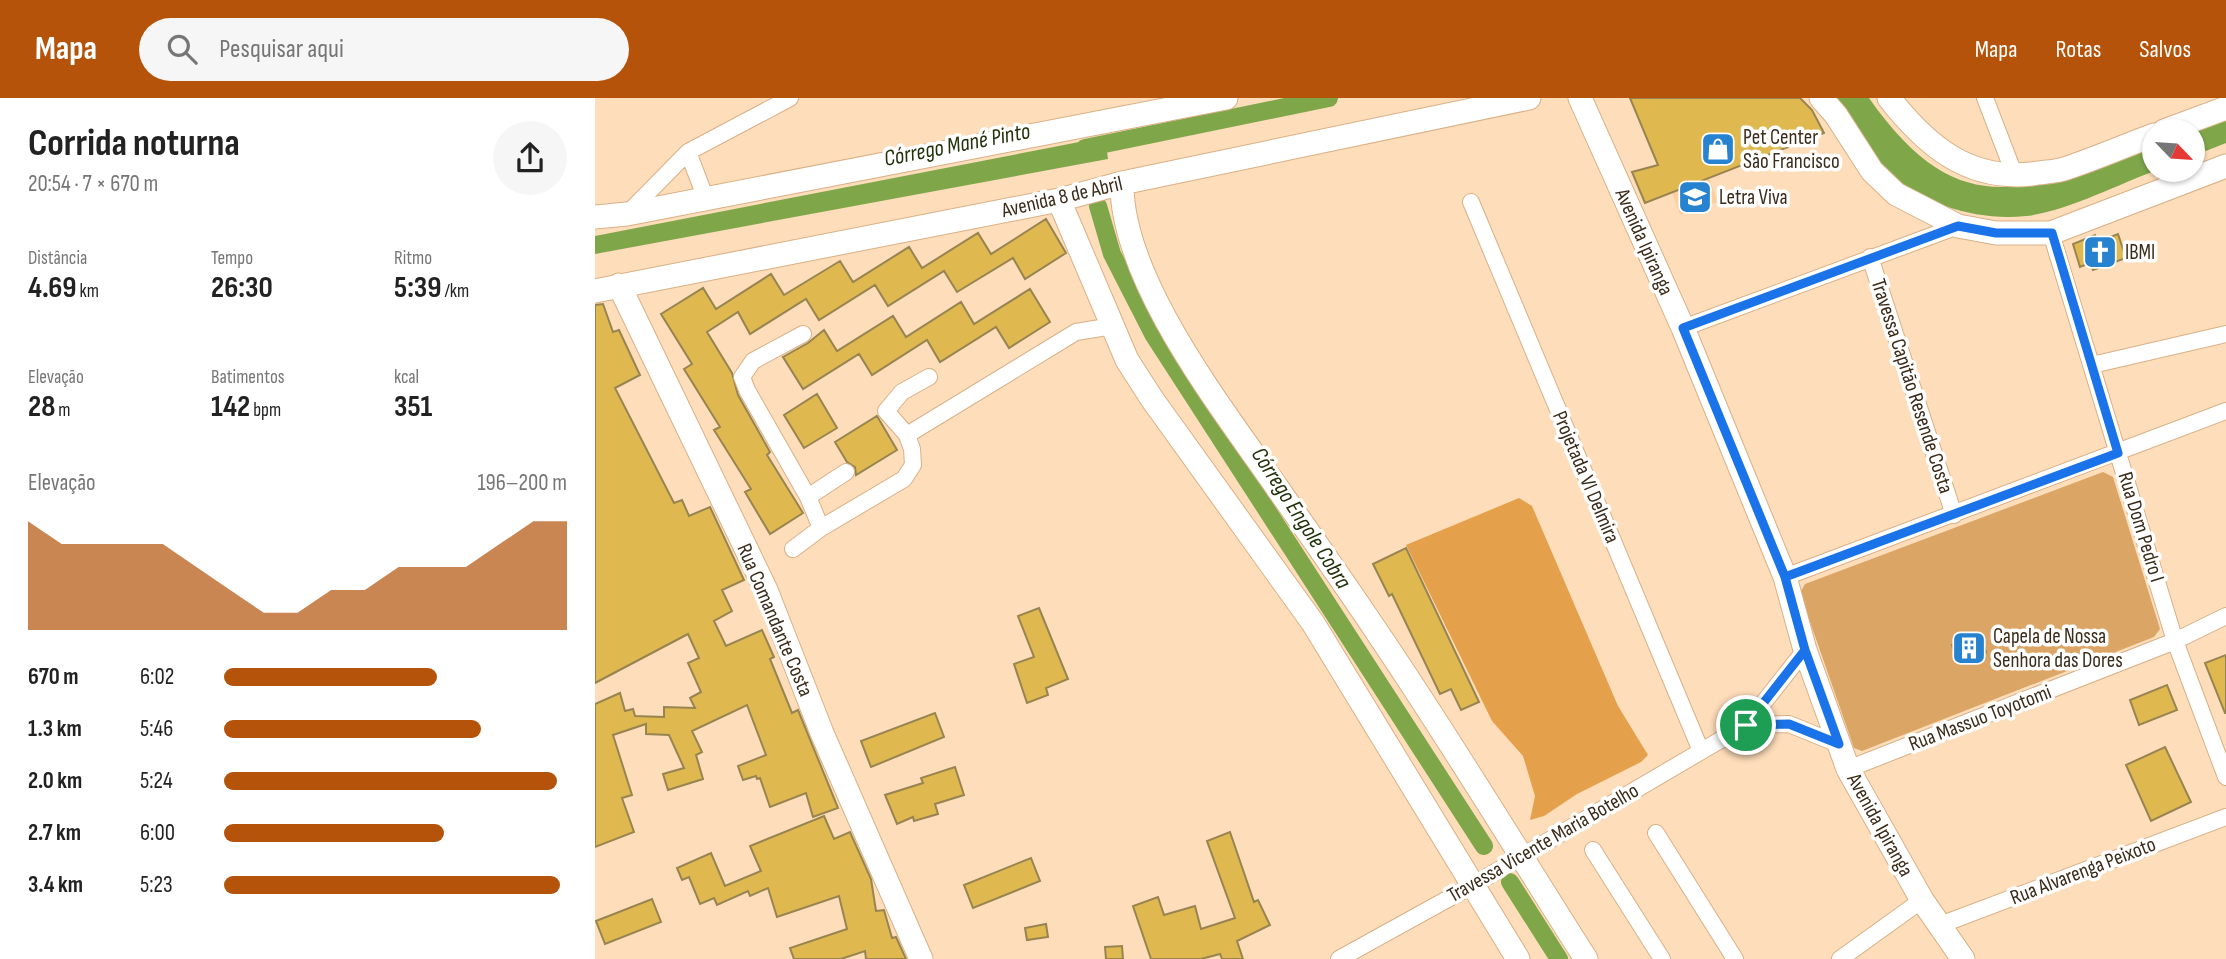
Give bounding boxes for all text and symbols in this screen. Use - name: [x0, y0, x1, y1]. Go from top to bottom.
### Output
- search box: [139, 18, 629, 81]
- text: Mapa: [35, 29, 97, 69]
- icon: search: [163, 30, 201, 68]
- text: Pesquisar aqui: [219, 34, 344, 65]
- text: Mapa: [1975, 35, 2018, 64]
- text: Rotas: [2056, 35, 2101, 64]
- text: Salvos: [2139, 35, 2191, 64]
- water label: Córrego Mané Pinto: [882, 117, 1033, 173]
- north arrow: [2142, 119, 2205, 182]
- map controls: [2142, 119, 2205, 182]
- text: Corrida noturna: [28, 121, 240, 166]
- button: share: [493, 121, 567, 195]
- place label: Pet Center São Francisco: [1743, 125, 1840, 174]
- shop icon: Pet Center São Francisco: [1699, 130, 1737, 168]
- text: 20:54 · 7 × 670 m: [28, 170, 158, 198]
- street label: Avenida 8 de Abril: [998, 171, 1125, 223]
- school or university icon: Letra Viva: [1676, 178, 1714, 216]
- street label: Avenida Ipiranga: [1609, 184, 1679, 299]
- place label: Letra Viva: [1719, 185, 1788, 210]
- church icon: IBMI: [2081, 233, 2119, 271]
- place label: IBMI: [2125, 240, 2155, 265]
- text: Distância: [28, 247, 87, 270]
- text: Tempo: [211, 247, 253, 270]
- text: Ritmo: [394, 247, 432, 270]
- text: 4.69: [28, 270, 76, 306]
- text: 26:30: [211, 270, 273, 306]
- text: 5:39: [394, 270, 442, 306]
- street label: Travessa Capitão Resende Costa: [1865, 276, 1959, 496]
- text: km: [76, 280, 99, 303]
- text: /km: [442, 280, 469, 303]
- text: Elevação: [28, 366, 84, 389]
- text: Batimentos: [211, 366, 285, 389]
- text: kcal: [394, 366, 419, 389]
- text: 28: [28, 389, 55, 425]
- text: 142: [211, 389, 250, 425]
- text: 351: [394, 389, 432, 425]
- text: m: [55, 399, 71, 422]
- text: bpm: [250, 399, 281, 422]
- street label: Projetada VI Delmira: [1547, 407, 1625, 547]
- water label: Córrego Engole Cobra: [1245, 442, 1358, 595]
- text: Elevação: [28, 469, 96, 497]
- text: 196–200 m: [477, 469, 567, 497]
- street label: Rua Dom Pedro I: [2112, 469, 2170, 585]
- street label: Rua Comandante Costa: [731, 540, 819, 700]
- place label: Capela de Nossa Senhora das Dores: [1993, 624, 2123, 673]
- building icon: Capela de Nossa Senhora das Dores: [1950, 629, 1988, 667]
- text: 670 m: [28, 663, 79, 691]
- text: 6:02: [140, 663, 174, 691]
- street label: Rua Massuo Toyotomi: [1905, 679, 2055, 757]
- pin: [1716, 695, 1776, 755]
- icon: arrive: [1727, 706, 1765, 744]
- text: 1.3 km: [28, 715, 82, 743]
- text: 5:46: [140, 715, 173, 743]
- text: 2.0 km: [28, 767, 82, 795]
- text: 5:24: [140, 767, 173, 795]
- street label: Avenida Ipiranga: [1841, 768, 1919, 881]
- street label: Travessa Vicente Maria Botelho: [1443, 778, 1643, 908]
- text: 2.7 km: [28, 819, 81, 847]
- text: 6:00: [140, 819, 175, 847]
- street label: Rua Alvarenga Peixoto: [2007, 832, 2159, 910]
- text: 3.4 km: [28, 871, 83, 899]
- text: 5:23: [140, 871, 173, 899]

